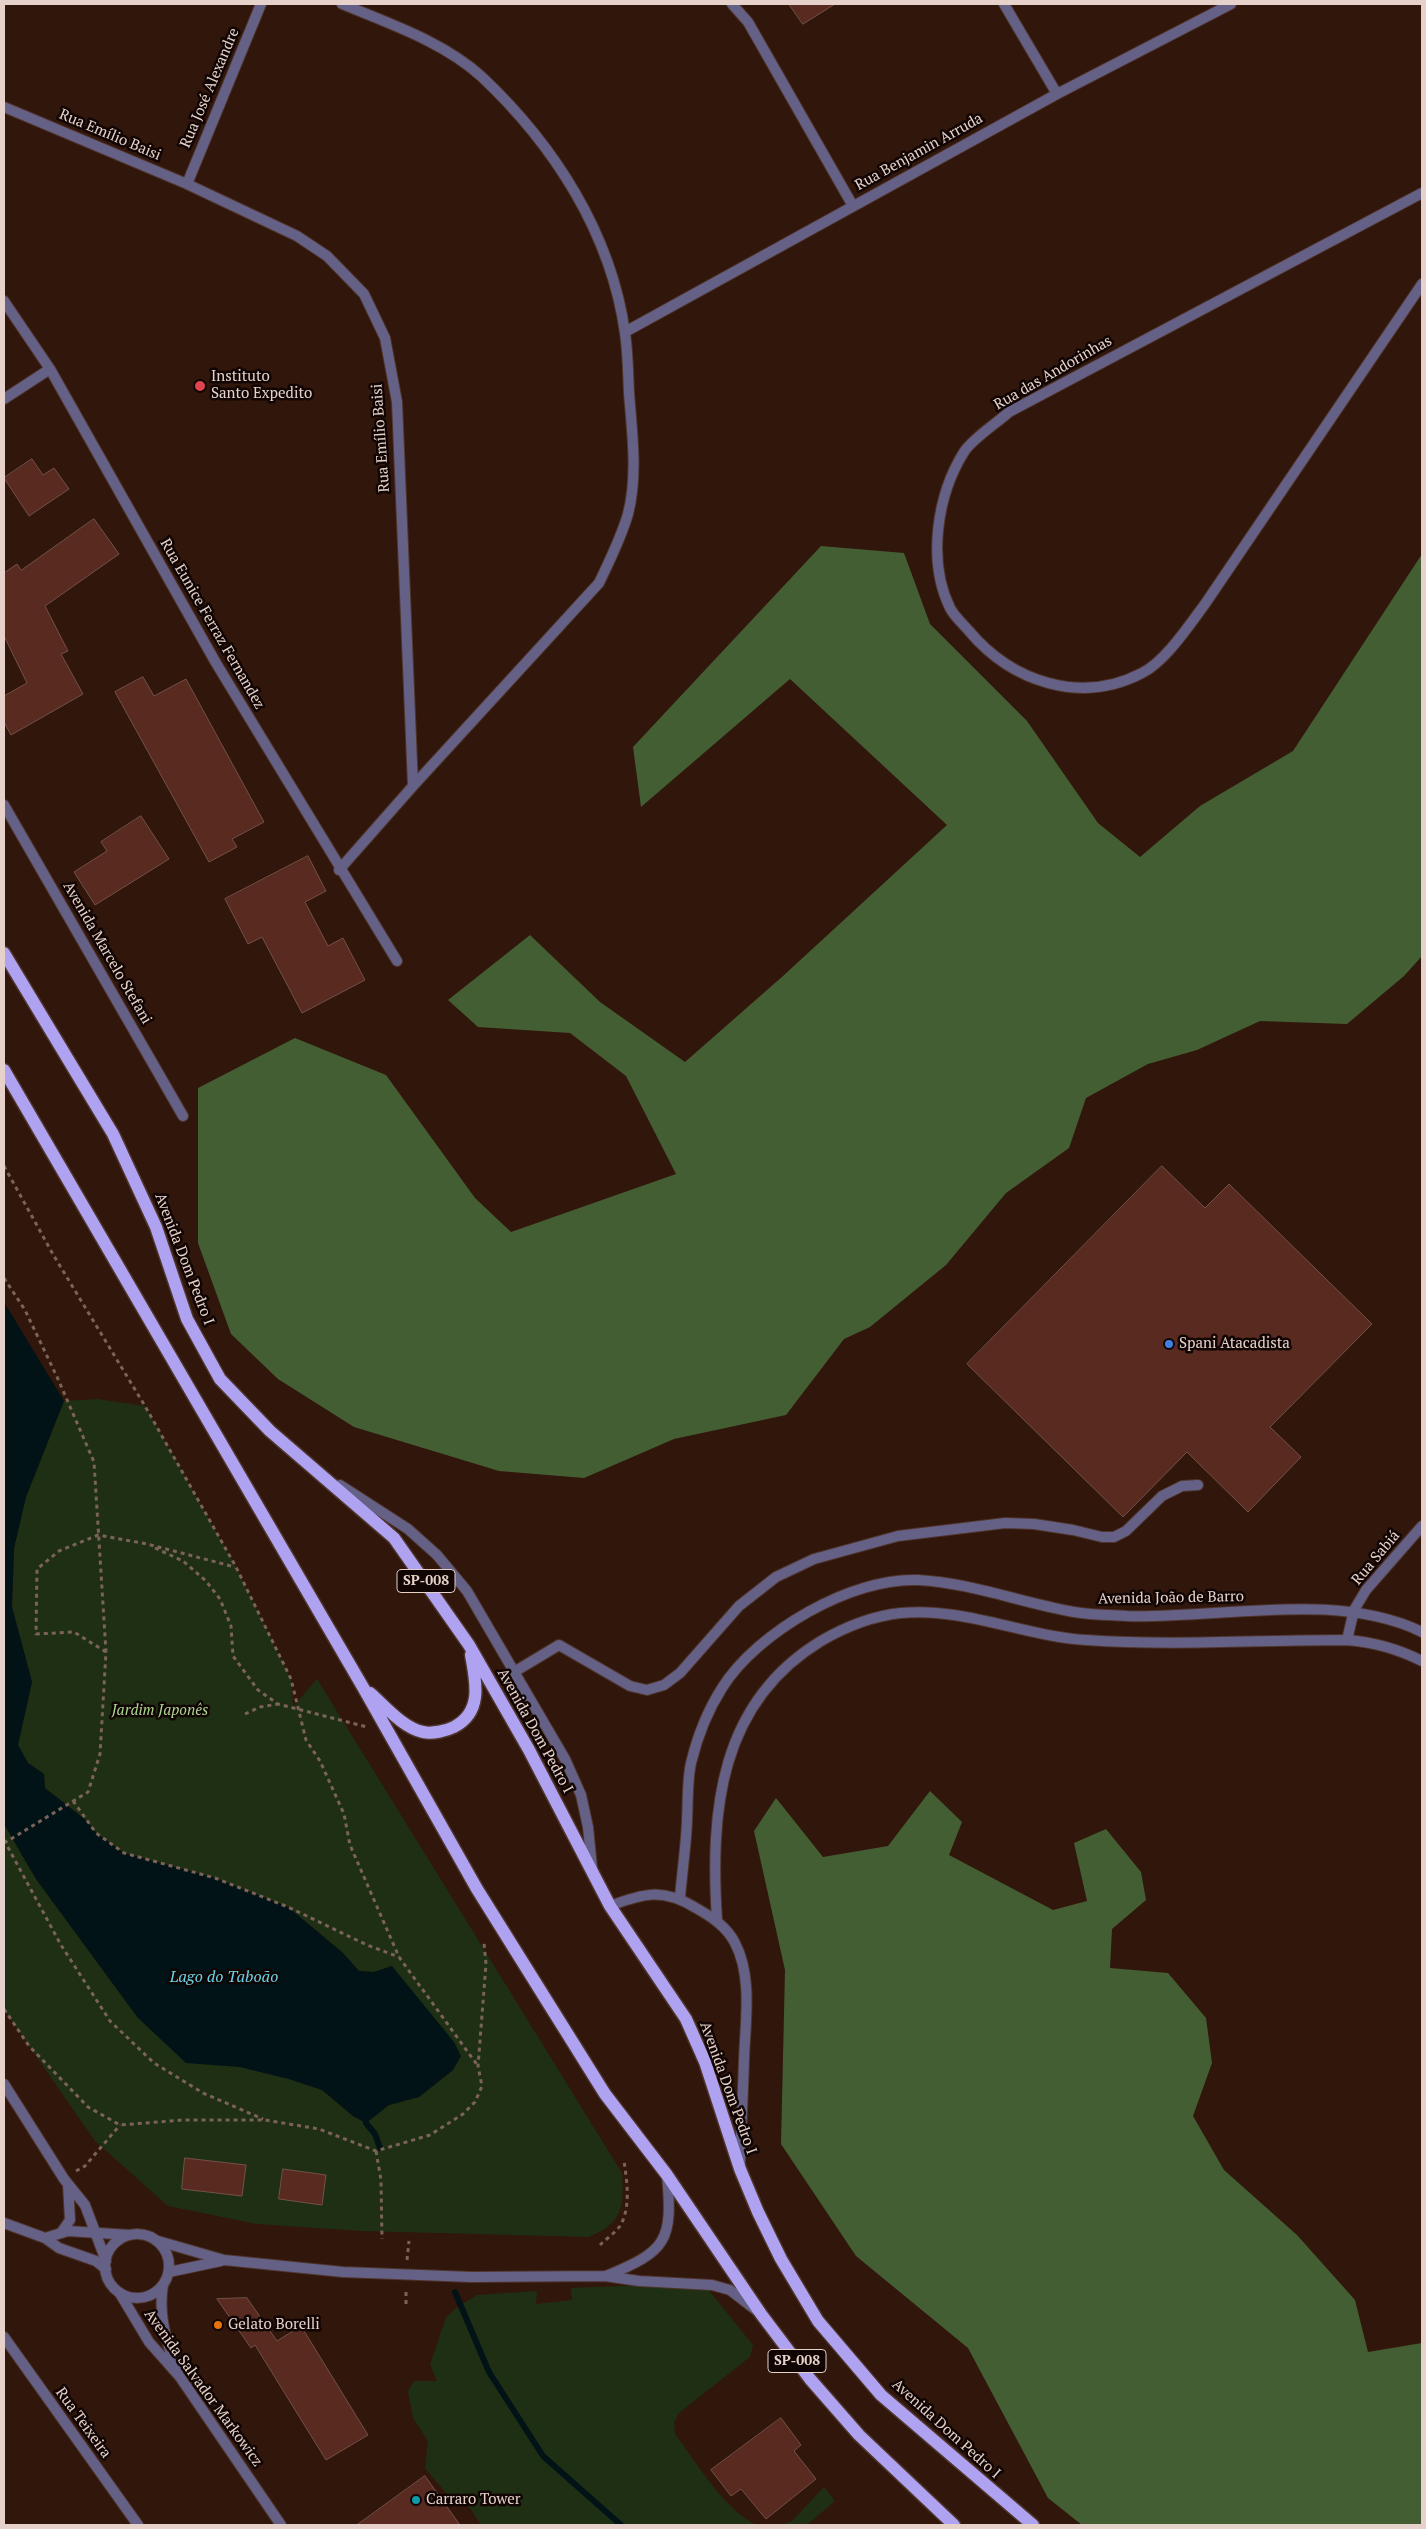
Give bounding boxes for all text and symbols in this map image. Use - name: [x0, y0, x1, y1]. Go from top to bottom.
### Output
- street label: Rua José Alexandre: [177, 25, 243, 151]
- street label: Rua Emílio Baisi: [56, 105, 164, 165]
- street label: Rua Benjamin Arruda: [852, 109, 986, 195]
- street label: Rua das Andorinhas: [991, 332, 1115, 414]
- place label: Instituto Santo Expedito: [211, 368, 312, 403]
- marker: Instituto Santo Expedito: [193, 379, 207, 393]
- street label: Rua Emílio Baisi: [368, 383, 394, 493]
- street label: Rua Eunice Ferraz Fernandez: [156, 536, 268, 712]
- street label: Avenida Marcelo Stefani: [59, 879, 155, 1027]
- street label: Avenida Dom Pedro I: [151, 1190, 217, 1328]
- place label: Spani Atacadista: [1179, 1335, 1290, 1353]
- marker: Spani Atacadista: [1163, 1338, 1175, 1350]
- street label: Rua Sabiá: [1348, 1527, 1404, 1589]
- road number: SP-008: [397, 1570, 455, 1592]
- street label: Avenida João de Barro: [1098, 1588, 1244, 1608]
- street label: Avenida Dom Pedro I: [493, 1665, 577, 1797]
- park label: Jardim Japonês: [112, 1702, 208, 1720]
- water label: Lago do Taboão: [170, 1967, 278, 1987]
- street label: Avenida Dom Pedro I: [696, 2019, 760, 2157]
- street label: Avenida Salvador Markowicz: [140, 2306, 266, 2470]
- place label: Gelato Borelli: [228, 2316, 320, 2334]
- marker: Gelato Borelli: [212, 2319, 224, 2331]
- road number: SP-008: [768, 2350, 826, 2372]
- street label: Avenida Dom Pedro I: [888, 2376, 1004, 2482]
- street label: Rua Teixeira: [51, 2384, 115, 2462]
- place label: Carraro Tower: [426, 2491, 521, 2509]
- marker: Carraro Tower: [410, 2494, 422, 2506]

